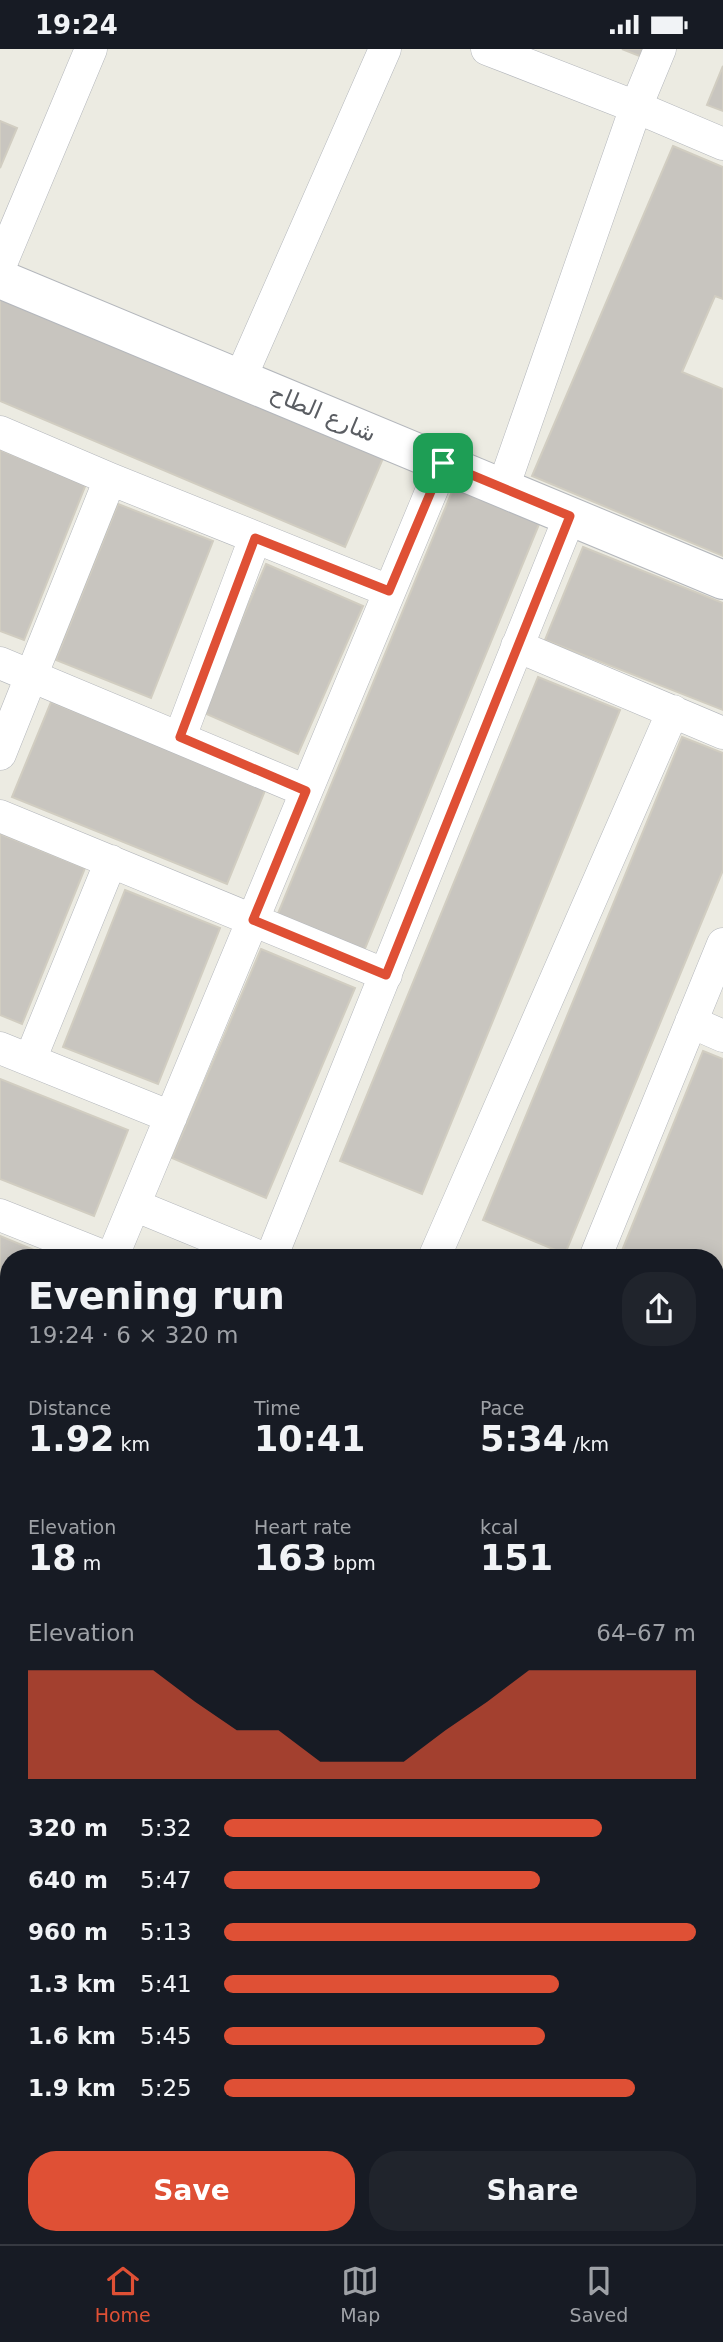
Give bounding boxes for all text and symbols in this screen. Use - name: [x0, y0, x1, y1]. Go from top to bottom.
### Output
- text: 19:24: [35, 10, 118, 40]
- street label: شارع الطاح: [266, 379, 380, 448]
- pin: [413, 433, 473, 493]
- icon: arrive: [424, 444, 462, 482]
- button: share: [622, 1272, 696, 1346]
- text: Evening run: [28, 1274, 285, 1318]
- text: 19:24 · 6 × 320 m: [28, 1322, 238, 1348]
- text: Distance: [28, 1397, 111, 1419]
- text: Time: [254, 1397, 301, 1419]
- text: Pace: [480, 1397, 524, 1419]
- text: 1.92: [28, 1419, 114, 1459]
- text: 10:41: [254, 1419, 365, 1459]
- text: 5:34: [480, 1419, 567, 1459]
- text: km: [114, 1433, 150, 1455]
- text: /km: [567, 1433, 609, 1455]
- text: Elevation: [28, 1516, 116, 1538]
- text: Heart rate: [254, 1516, 352, 1538]
- text: kcal: [480, 1516, 518, 1538]
- text: 18: [28, 1538, 77, 1578]
- text: 163: [254, 1538, 327, 1578]
- text: 151: [480, 1538, 553, 1578]
- text: m: [77, 1552, 101, 1574]
- text: bpm: [327, 1552, 376, 1574]
- text: Elevation: [28, 1620, 135, 1646]
- text: 64–67 m: [596, 1620, 696, 1646]
- text: 320 m: [28, 1815, 108, 1841]
- text: 5:32: [140, 1815, 192, 1841]
- text: 640 m: [28, 1867, 108, 1893]
- text: 5:47: [140, 1867, 192, 1893]
- text: 960 m: [28, 1919, 108, 1945]
- text: 5:13: [140, 1919, 192, 1945]
- text: 1.3 km: [28, 1971, 116, 1997]
- text: 5:41: [140, 1971, 192, 1997]
- text: 1.6 km: [28, 2023, 116, 2049]
- text: 5:45: [140, 2023, 192, 2049]
- text: 1.9 km: [28, 2075, 116, 2101]
- text: 5:25: [140, 2075, 192, 2101]
- button: Save: [28, 2151, 355, 2231]
- button: Share: [369, 2151, 696, 2231]
- tab: Home: [95, 2262, 151, 2326]
- tab: Map: [340, 2262, 380, 2326]
- tab: Saved: [570, 2262, 628, 2326]

